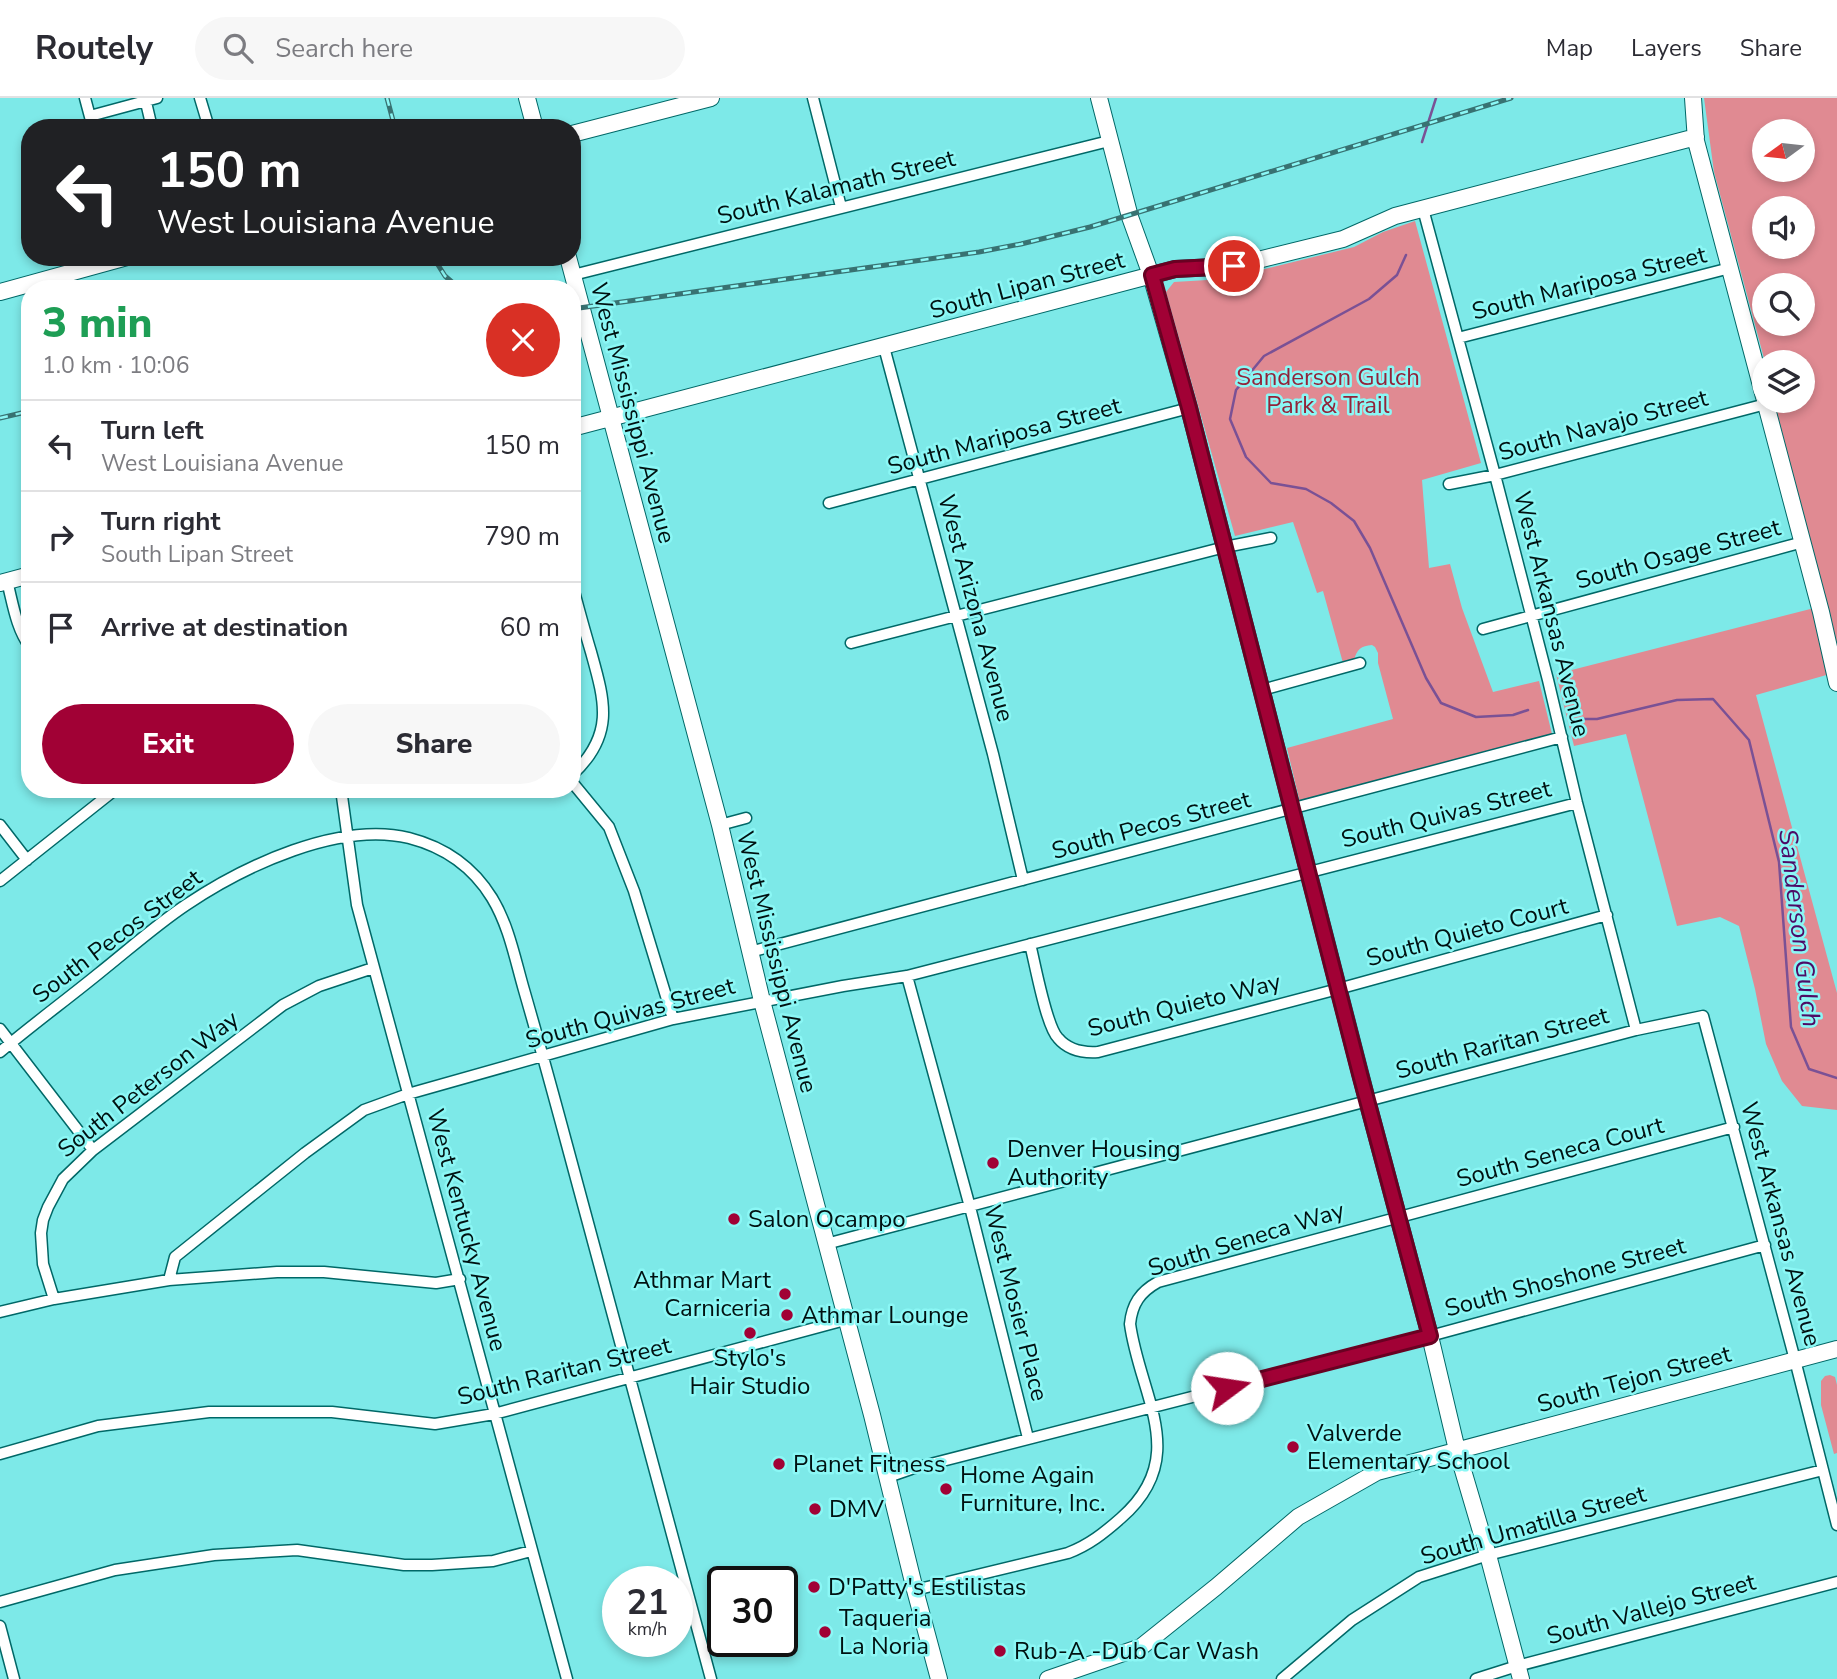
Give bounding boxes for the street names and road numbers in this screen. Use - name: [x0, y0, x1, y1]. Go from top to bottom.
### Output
- street label: South Kalamath Street: [714, 142, 959, 232]
- street label: South Mariposa Street: [1468, 238, 1710, 328]
- street label: South Lipan Street: [926, 243, 1128, 326]
- street label: West Mississippi Avenue: [583, 279, 683, 547]
- street label: South Navajo Street: [1495, 381, 1712, 468]
- street label: South Mariposa Street: [884, 389, 1125, 483]
- street label: West Arkansas Avenue: [1506, 488, 1598, 740]
- street label: West Arizona Avenue: [930, 491, 1022, 725]
- street label: South Osage Street: [1572, 511, 1785, 597]
- street label: South Quivas Street: [1338, 772, 1555, 856]
- street label: South Pecos Street: [1048, 783, 1255, 867]
- street label: West Mississippi Avenue: [729, 828, 825, 1096]
- street label: South Pecos Street: [26, 861, 209, 1010]
- street label: South Quieto Court: [1363, 890, 1572, 974]
- street label: South Quieto Way: [1084, 965, 1284, 1044]
- street label: South Quivas Street: [522, 970, 739, 1056]
- street label: South Raritan Street: [1392, 999, 1613, 1087]
- street label: South Peterson Way: [51, 1003, 246, 1165]
- street label: West Arkansas Avenue: [1733, 1098, 1829, 1350]
- street label: West Kentucky Avenue: [419, 1105, 515, 1355]
- street label: South Seneca Court: [1453, 1109, 1668, 1195]
- street label: South Seneca Way: [1144, 1194, 1349, 1284]
- street label: West Mosier Place: [976, 1202, 1056, 1404]
- street label: South Shoshone Street: [1441, 1229, 1690, 1325]
- street label: South Raritan Street: [454, 1329, 675, 1413]
- street label: South Tejon Street: [1534, 1338, 1735, 1420]
- street label: South Umatilla Street: [1417, 1477, 1650, 1573]
- street label: South Vallejo Street: [1543, 1566, 1760, 1652]

